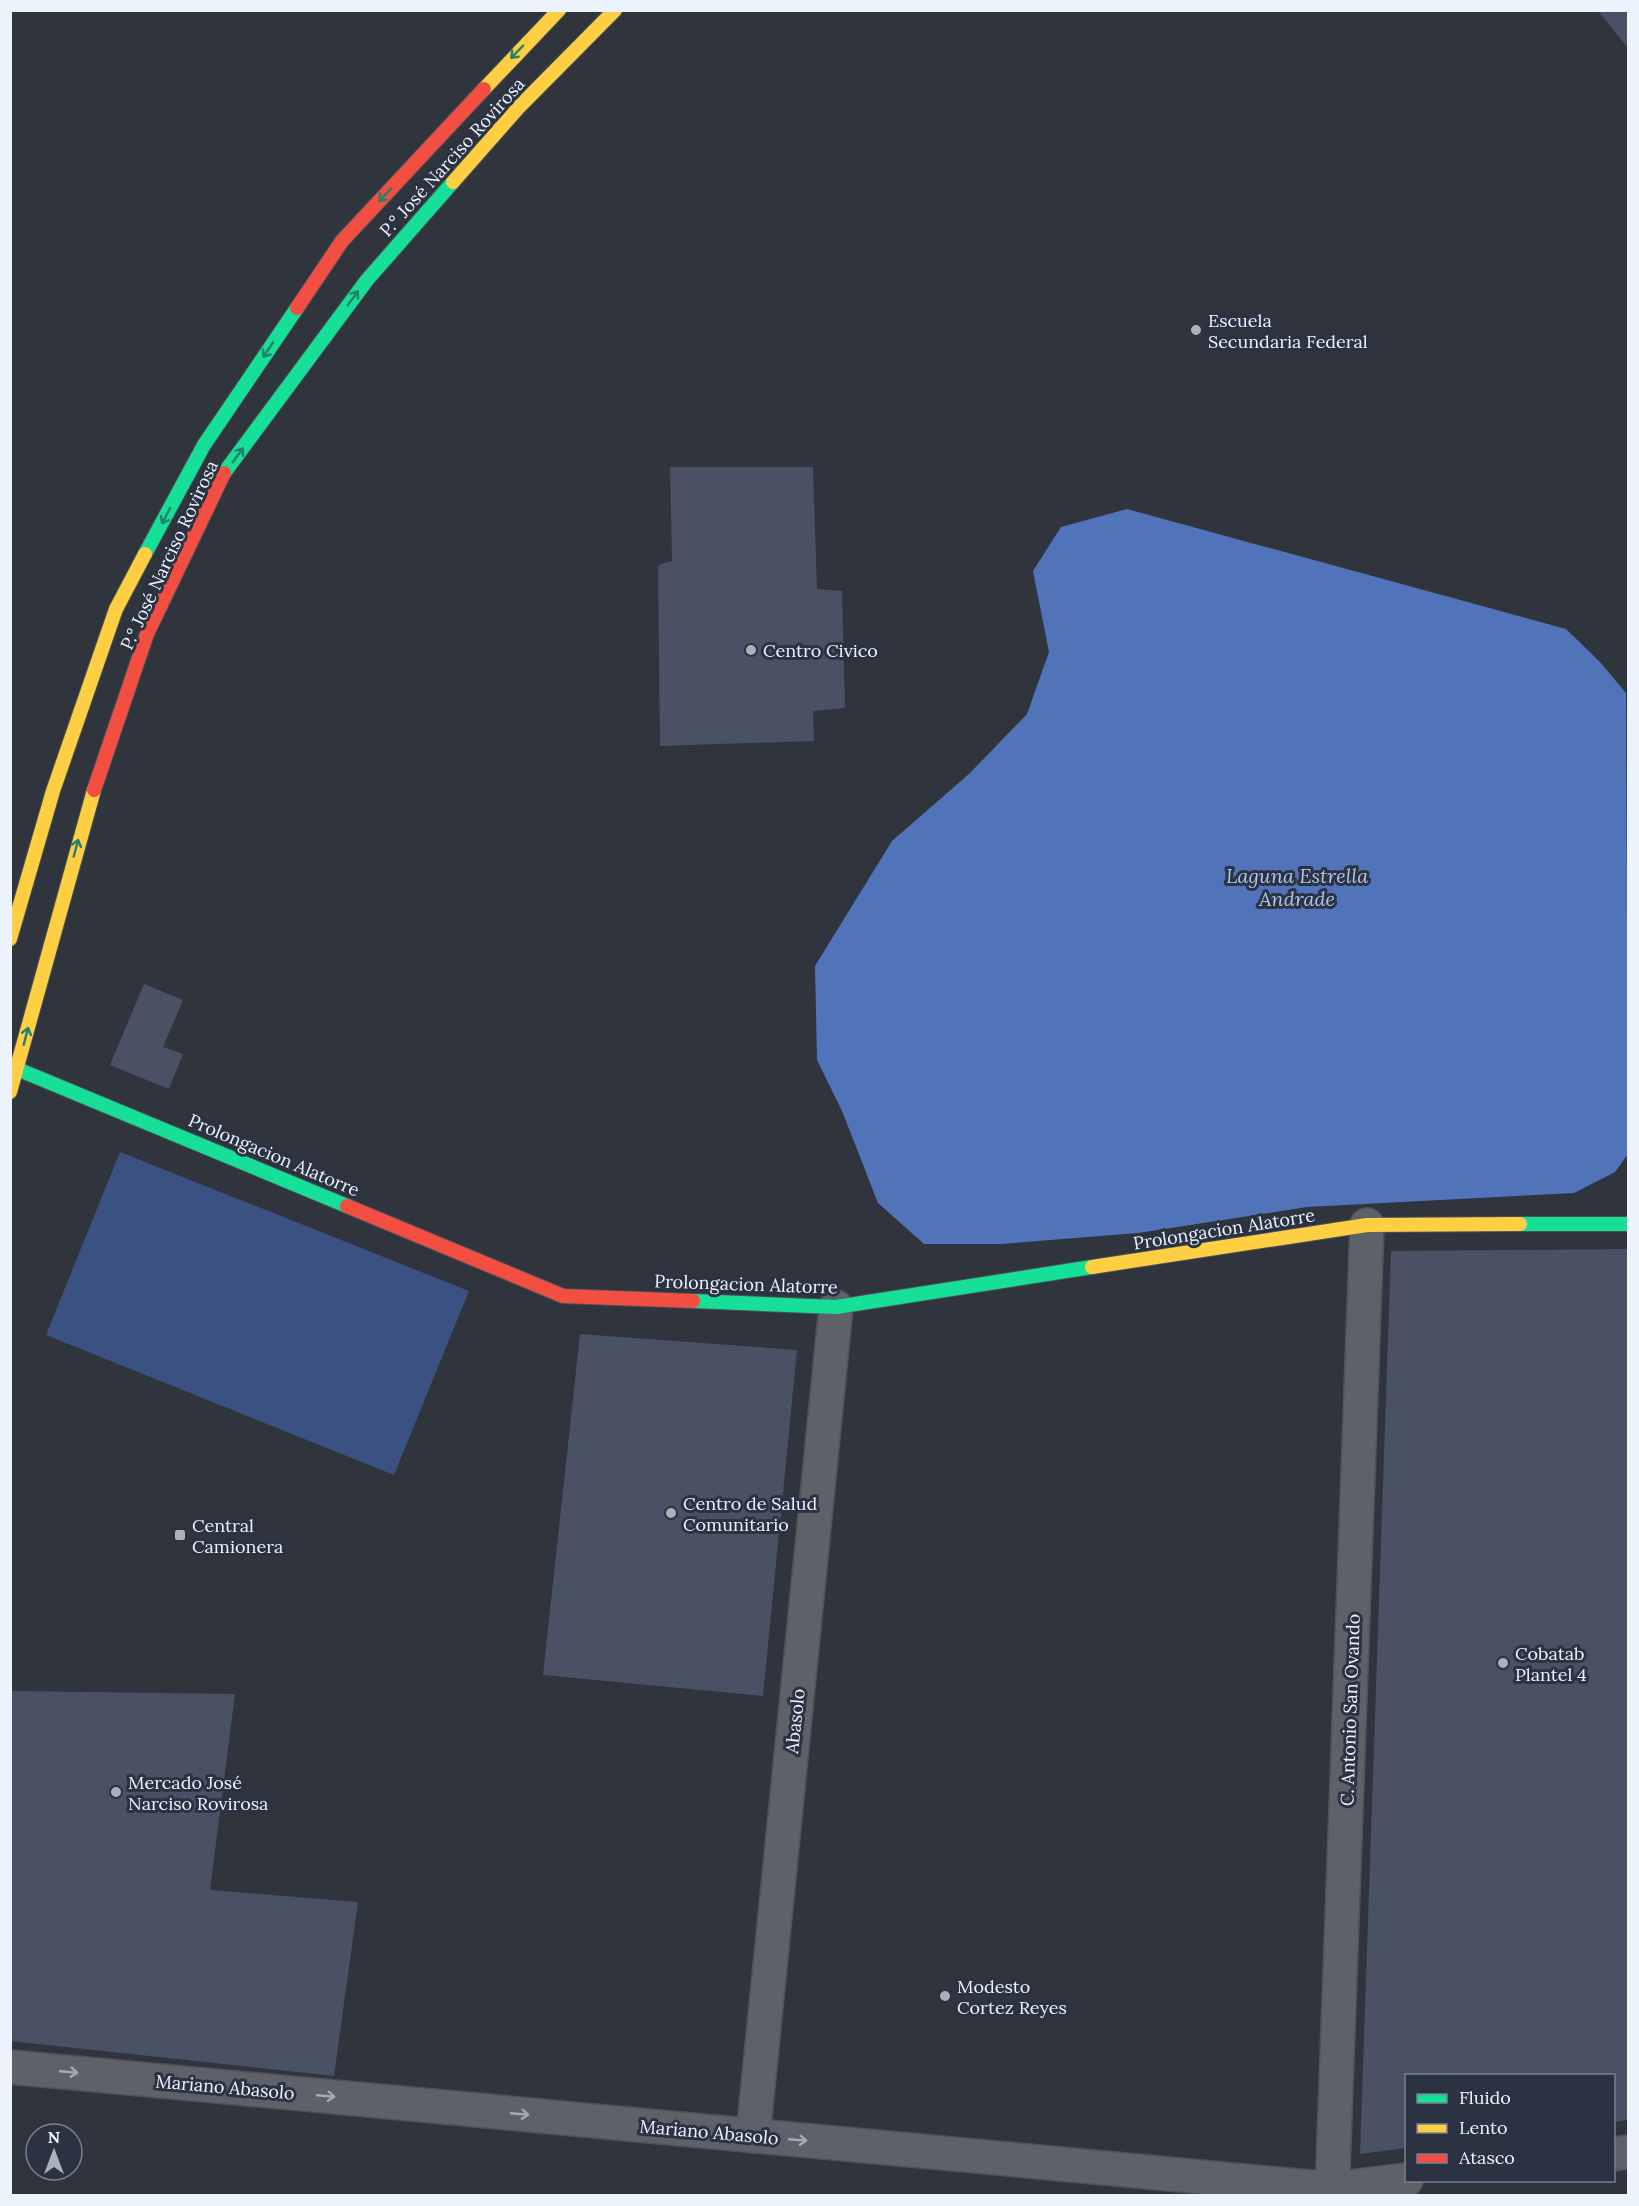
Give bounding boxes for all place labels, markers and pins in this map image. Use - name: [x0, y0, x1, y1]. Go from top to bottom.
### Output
- place label: Escuela Secundaria Federal: [1208, 309, 1368, 353]
- marker: Escuela Secundaria Federal: [1189, 323, 1203, 337]
- place label: Centro Civico: [763, 639, 878, 662]
- marker: Centro Civico: [744, 643, 758, 657]
- place label: Centro de Salud Comunitario: [683, 1492, 817, 1536]
- marker: Centro de Salud Comunitario: [664, 1506, 678, 1520]
- place label: Central Camionera: [192, 1514, 283, 1558]
- marker: Central Camionera: [173, 1528, 187, 1542]
- place label: Cobatab Plantel 4: [1515, 1642, 1587, 1686]
- marker: Cobatab Plantel 4: [1496, 1656, 1510, 1670]
- place label: Mercado José Narciso Rovirosa: [128, 1771, 268, 1815]
- marker: Mercado José Narciso Rovirosa: [109, 1785, 123, 1799]
- place label: Modesto Cortez Reyes: [957, 1975, 1067, 2019]
- marker: Modesto Cortez Reyes: [938, 1989, 952, 2003]

